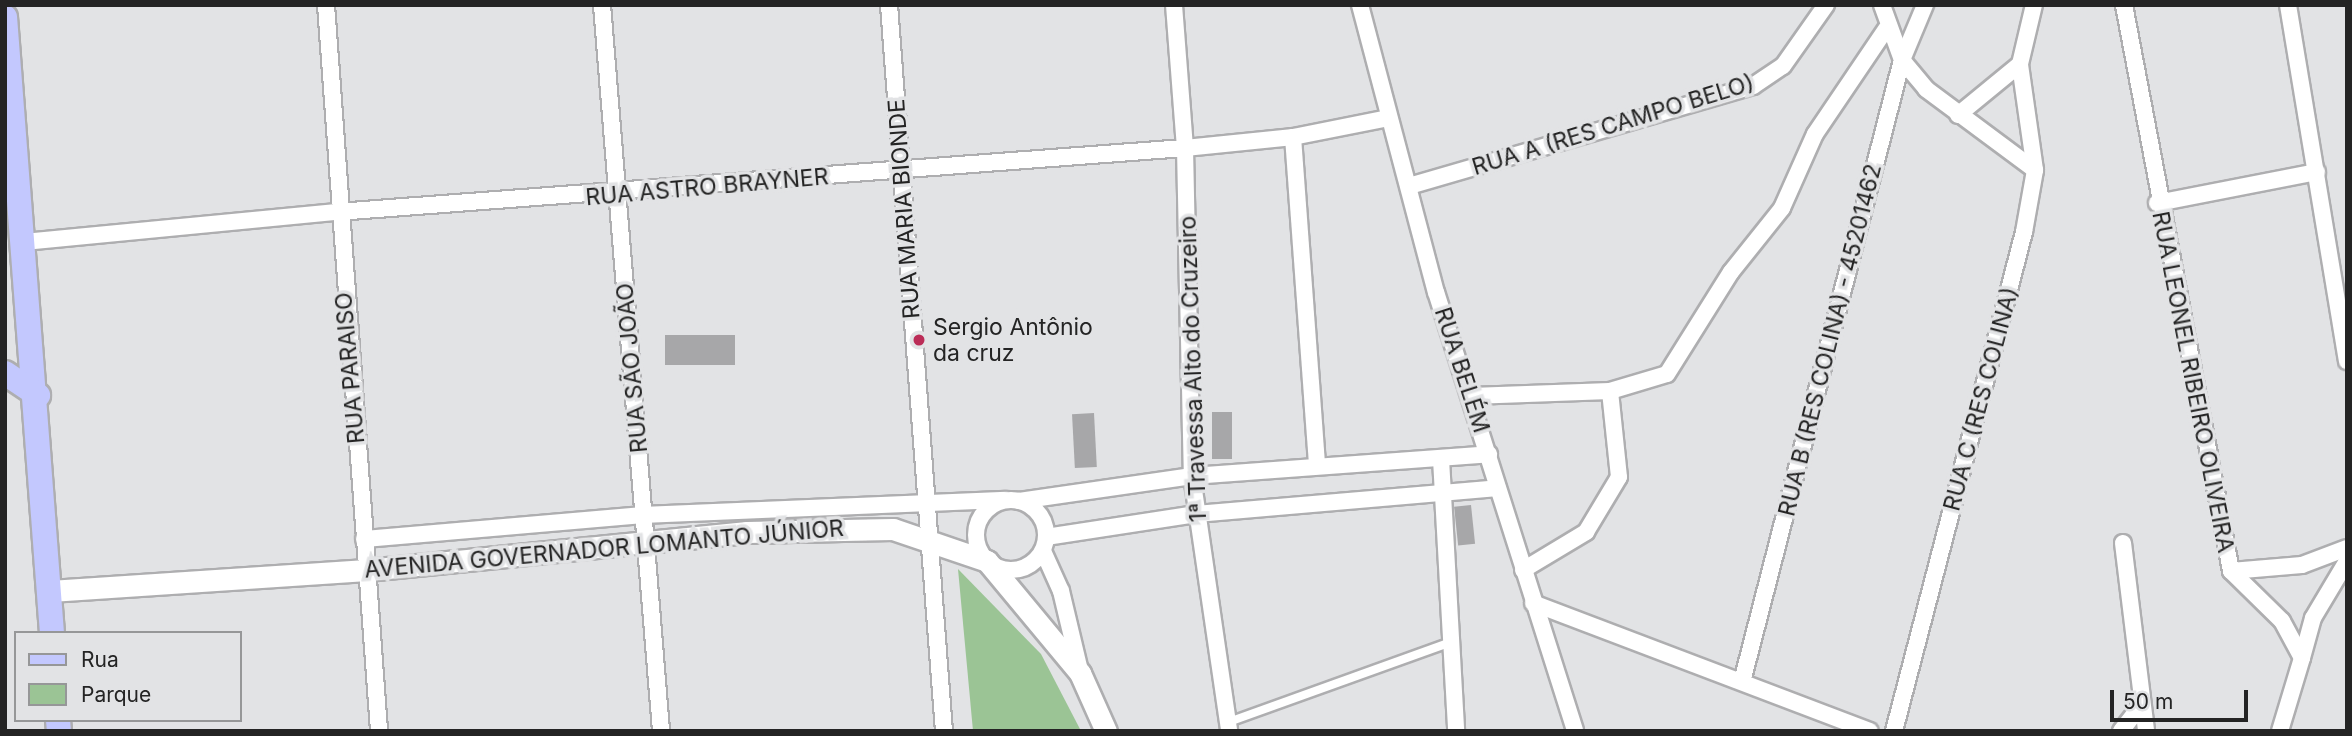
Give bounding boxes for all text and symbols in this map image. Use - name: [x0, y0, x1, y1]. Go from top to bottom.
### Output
- street label: RUA A (RES CAMPO BELO): [1469, 69, 1757, 181]
- street label: RUA MARIA BIONDE: [883, 98, 925, 320]
- street label: RUA B (RES COLINA) - 45201462: [1773, 161, 1887, 519]
- street label: RUA ASTRO BRAYNER: [584, 163, 830, 211]
- street label: RUA LEONEL RIBEIRO OLIVEIRA: [2146, 209, 2240, 555]
- street label: 1ª Travessa Alto do Cruzeiro: [1174, 215, 1212, 523]
- street label: RUA SÃO JOÃO: [611, 282, 653, 454]
- street label: RUA C (RES COLINA): [1938, 284, 2024, 514]
- street label: RUA PARAISO: [330, 291, 370, 445]
- street label: RUA BELÉM: [1429, 304, 1495, 436]
- place label: Sergio Antônio da cruz: [933, 313, 1093, 367]
- marker: Sergio Antônio da cruz: [911, 332, 927, 348]
- street label: AVENIDA GOVERNADOR LOMANTO JÚNIOR: [363, 514, 845, 584]
- legend: [14, 631, 242, 722]
- text: Rua: [81, 647, 119, 672]
- scale bar: [2114, 676, 2252, 720]
- text: Parque: [81, 682, 151, 707]
- text: 50 m: [2123, 689, 2173, 714]

